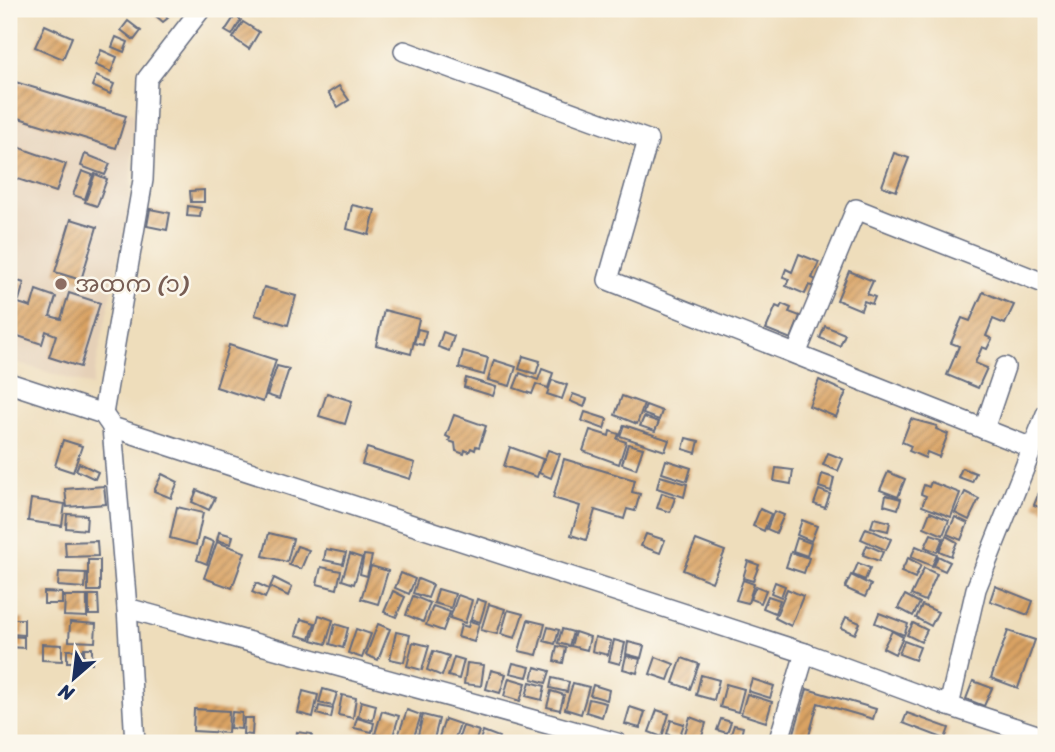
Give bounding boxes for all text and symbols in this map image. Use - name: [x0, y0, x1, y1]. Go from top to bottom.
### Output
- place label: အထက (၁): [75, 264, 190, 305]
- marker: အထက (၁): [53, 276, 69, 292]
- north arrow: [38, 644, 108, 714]
- text: N: [52, 675, 81, 711]

